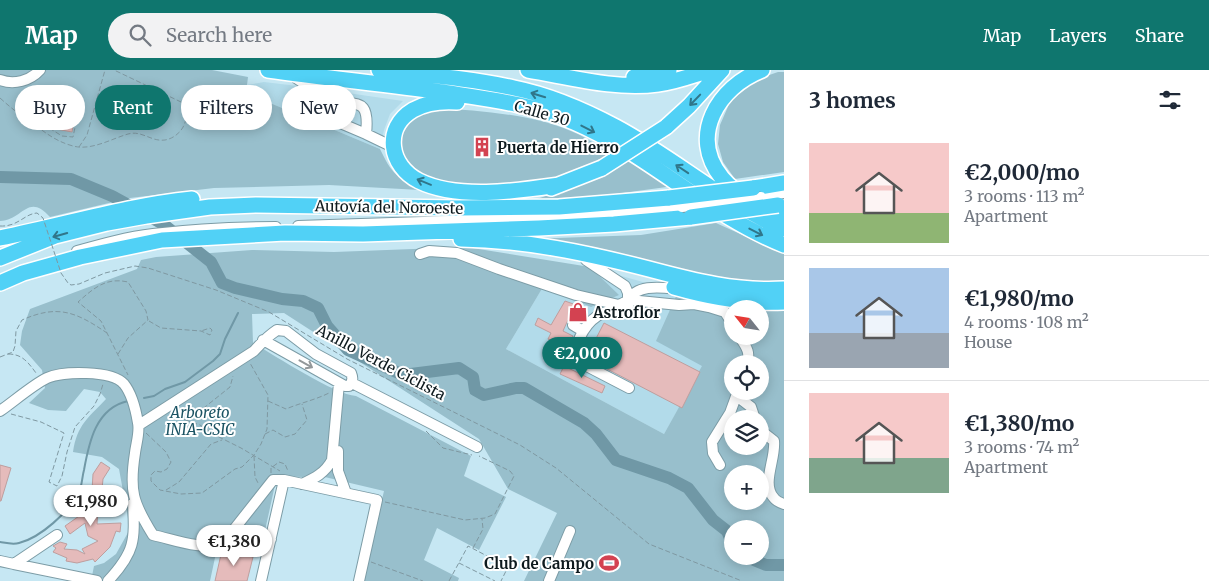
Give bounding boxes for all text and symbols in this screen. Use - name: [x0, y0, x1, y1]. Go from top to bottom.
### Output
- search box: [108, 13, 458, 58]
- text: Map: [25, 20, 78, 51]
- icon: search: [126, 21, 154, 49]
- text: Search here: [166, 23, 272, 47]
- text: Map: [983, 24, 1021, 47]
- text: Layers: [1049, 24, 1107, 47]
- text: Share: [1135, 24, 1184, 47]
- chip: Buy: [15, 85, 85, 130]
- chip: Rent: [95, 85, 171, 130]
- chip: Filters: [181, 85, 272, 130]
- chip: New: [282, 85, 356, 130]
- icon: filters: [1156, 86, 1184, 114]
- text: 3 homes: [809, 87, 896, 114]
- one-way arrow: [531, 90, 547, 100]
- one-way arrow: [689, 94, 701, 106]
- street label: Calle 30: [512, 96, 572, 130]
- one-way arrow: [580, 125, 595, 134]
- building icon: Puerta de Hierro: [471, 136, 493, 158]
- place label: Puerta de Hierro: [497, 138, 619, 157]
- text: €2,000/mo: [964, 159, 1080, 186]
- icon: home: [849, 163, 909, 223]
- one-way arrow: [675, 164, 689, 174]
- one-way arrow: [417, 177, 432, 187]
- text: 3 rooms · 113 m²: [964, 186, 1084, 206]
- street label: Autovía del Noroeste: [314, 196, 463, 218]
- text: Apartment: [964, 206, 1048, 226]
- one-way arrow: [749, 227, 764, 237]
- one-way arrow: [53, 231, 69, 241]
- text: €1,980/mo: [964, 285, 1074, 312]
- icon: home: [849, 288, 909, 348]
- north arrow: [724, 300, 769, 345]
- map controls: [724, 300, 769, 565]
- shop icon: Astroflor: [567, 301, 589, 323]
- place label: Astroflor: [592, 303, 660, 322]
- text: 4 rooms · 108 m²: [964, 312, 1089, 332]
- street label: Anillo Verde Ciclista: [312, 319, 449, 404]
- text: House: [964, 332, 1012, 352]
- pin: €2,000: [541, 336, 623, 379]
- text: €2,000: [553, 343, 611, 363]
- button: locate: [724, 355, 769, 400]
- one-way arrow: [298, 359, 313, 369]
- park label: Arboreto INIA-CSIC: [165, 403, 235, 439]
- button: layers: [724, 410, 769, 455]
- text: €1,380/mo: [964, 410, 1074, 437]
- icon: home: [849, 413, 909, 473]
- text: 3 rooms · 74 m²: [964, 437, 1079, 457]
- text: Apartment: [964, 457, 1048, 477]
- button: +: [724, 465, 769, 510]
- pin: €1,980: [50, 484, 132, 527]
- text: €1,980: [64, 491, 118, 511]
- button: −: [724, 520, 769, 565]
- pin: €1,380: [193, 524, 275, 567]
- text: €1,380: [207, 531, 261, 551]
- sports icon: Club de Campo: [598, 552, 620, 574]
- place label: Club de Campo: [484, 554, 594, 573]

